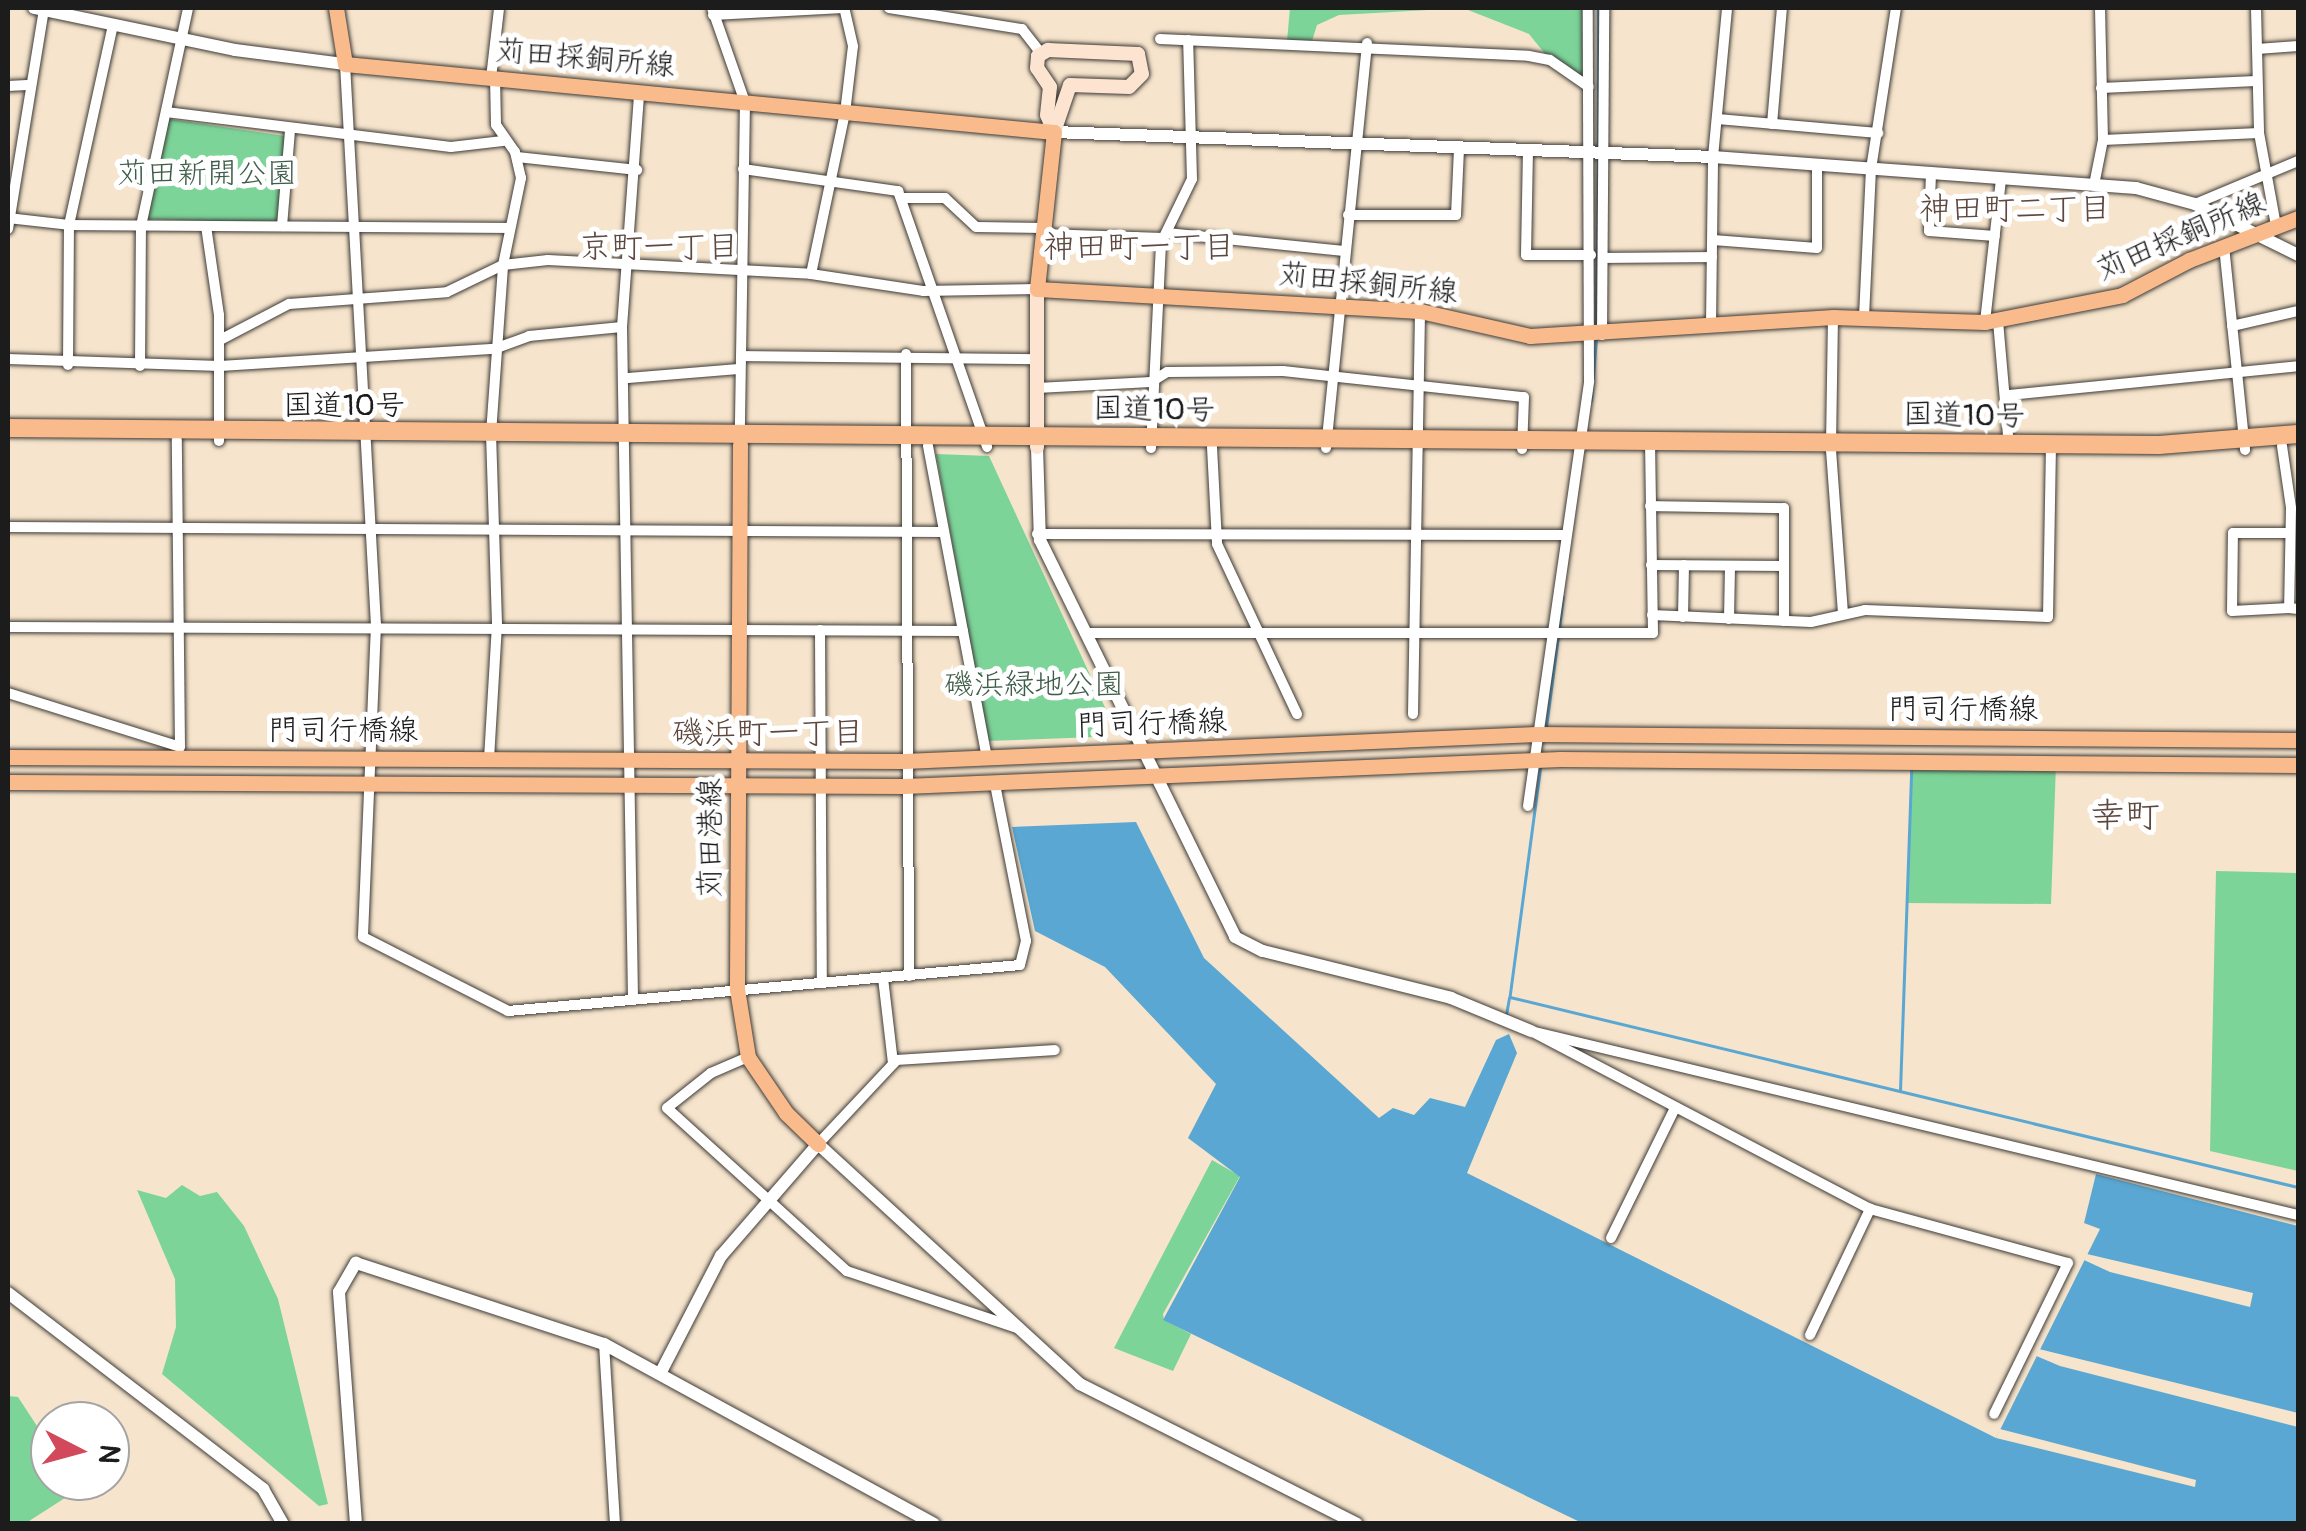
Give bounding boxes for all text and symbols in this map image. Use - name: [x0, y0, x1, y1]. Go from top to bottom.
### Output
- street label: 苅田採銅所線: [494, 33, 676, 85]
- park label: 苅田新開公園: [117, 156, 297, 192]
- street label: 苅田採銅所線: [2091, 185, 2271, 289]
- district label: 神田町二丁目: [1919, 190, 2111, 228]
- district label: 京町一丁目: [579, 228, 739, 266]
- district label: 神田町一丁目: [1043, 228, 1235, 266]
- street label: 苅田採銅所線: [1277, 257, 1459, 311]
- street label: 国道10号: [283, 388, 405, 424]
- street label: 国道10号: [1093, 391, 1215, 429]
- street label: 国道10号: [1903, 397, 2025, 435]
- park label: 磯浜緑地公園: [944, 667, 1124, 703]
- street label: 門司行橋線: [1888, 692, 2038, 728]
- street label: 門司行橋線: [1076, 703, 1228, 745]
- street label: 門司行橋線: [268, 713, 418, 749]
- district label: 磯浜町一丁目: [672, 714, 864, 752]
- street label: 苅田港線: [693, 778, 729, 898]
- district label: 幸町: [2090, 795, 2160, 837]
- north arrow: [30, 1401, 130, 1501]
- text: N: [90, 1443, 127, 1465]

